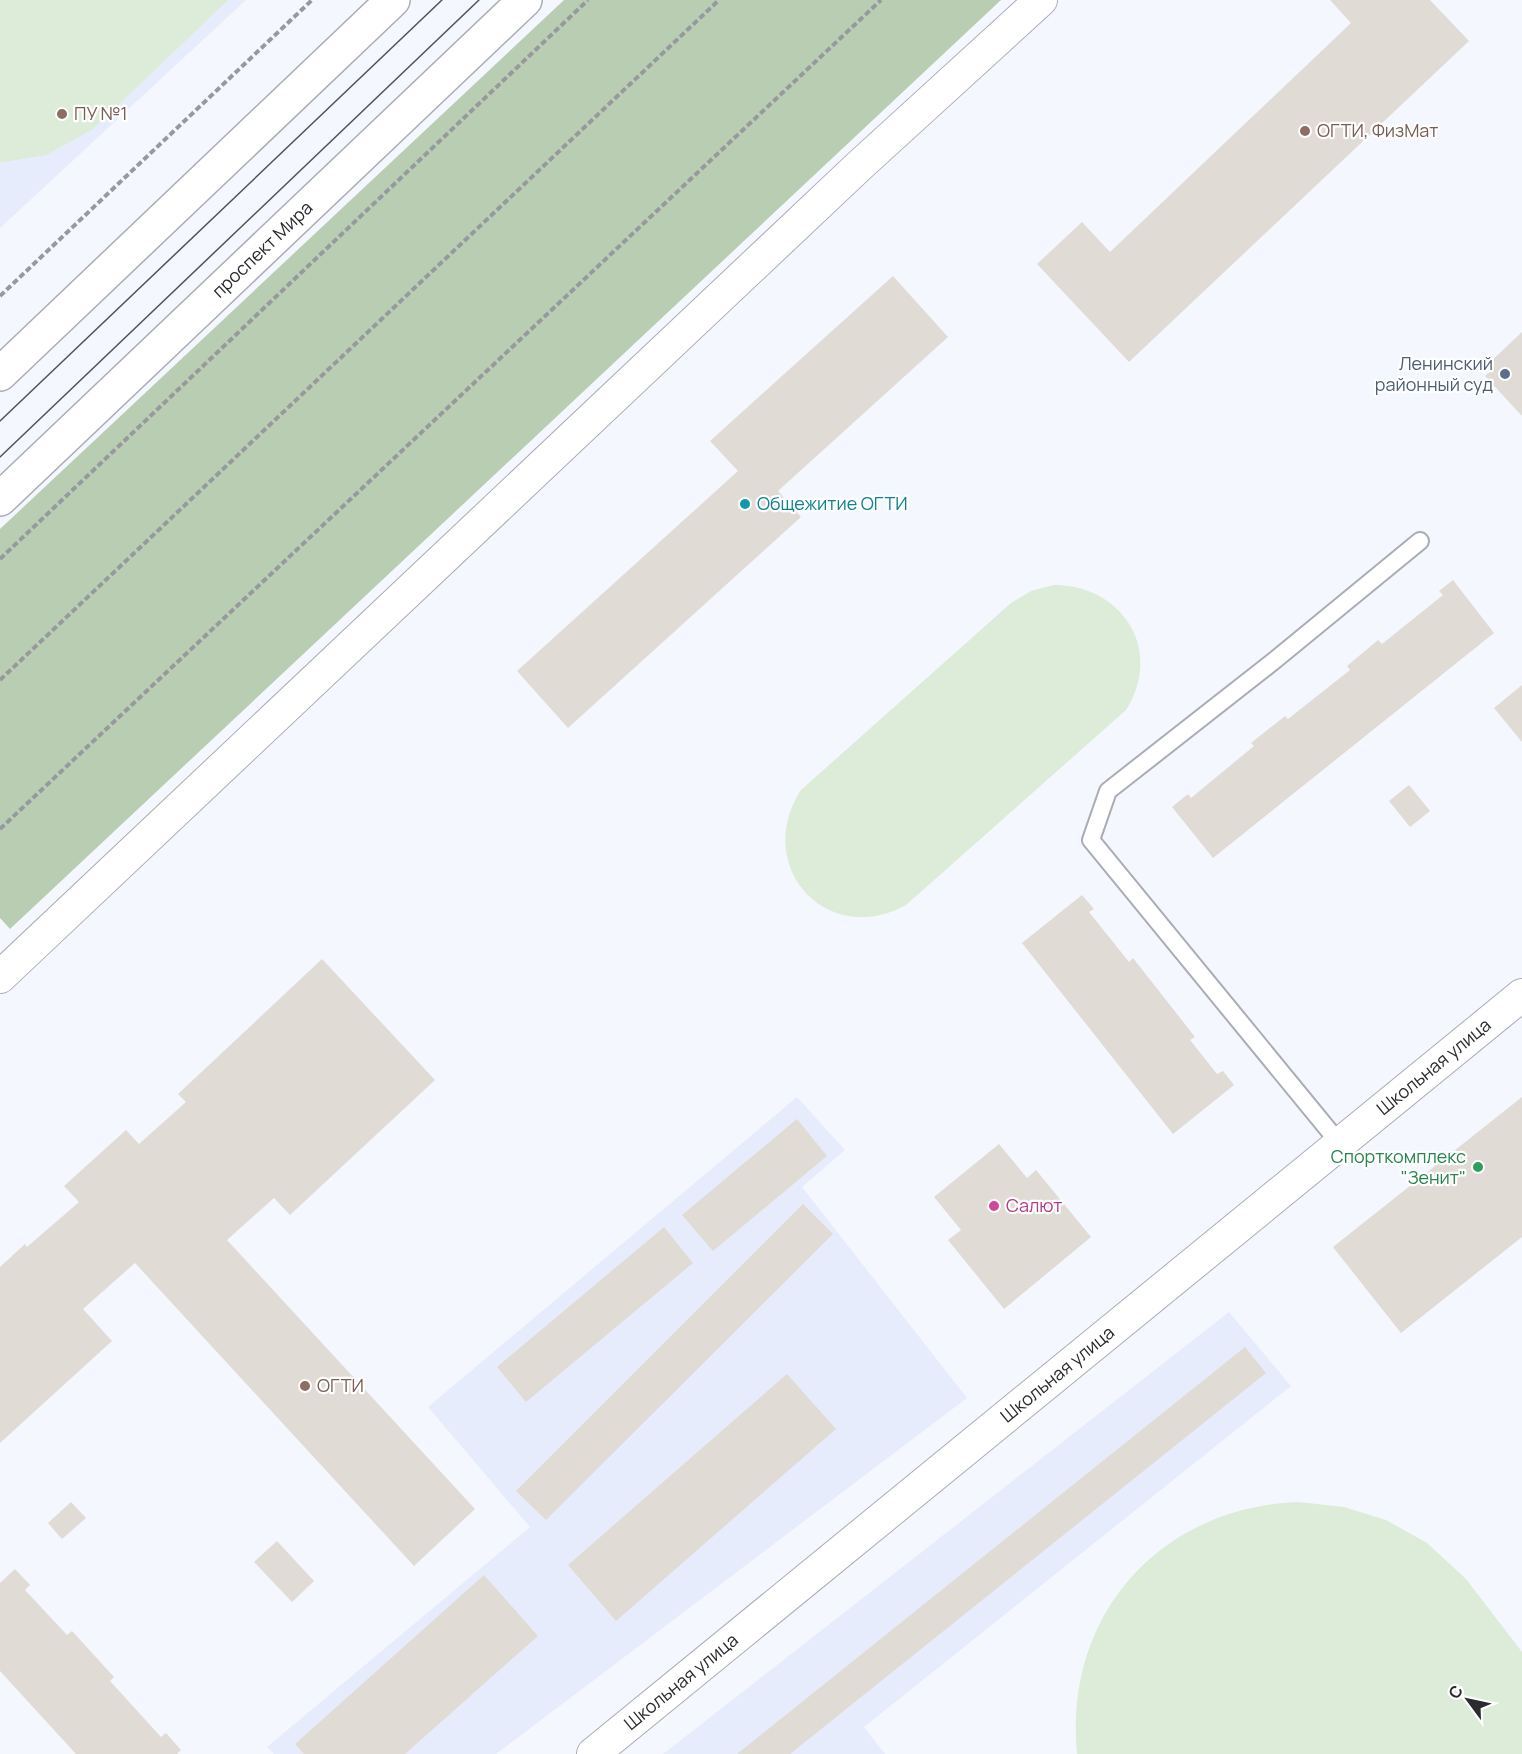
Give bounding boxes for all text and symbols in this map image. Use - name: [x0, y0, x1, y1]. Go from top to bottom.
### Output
- place label: ПУ №1: [74, 101, 127, 125]
- marker: ПУ №1: [55, 107, 69, 121]
- place label: ОГТИ, ФизМат: [1317, 118, 1438, 142]
- marker: ОГТИ, ФизМат: [1298, 124, 1312, 138]
- street label: проспект Мира: [206, 195, 317, 302]
- place label: Ленинский районный суд: [1375, 351, 1493, 396]
- marker: Ленинский районный суд: [1498, 367, 1512, 381]
- place label: Общежитие ОГТИ: [757, 491, 908, 515]
- marker: Общежитие ОГТИ: [738, 497, 752, 511]
- street label: Школьная улица: [1371, 1012, 1495, 1120]
- place label: Спорткомплекс "Зенит": [1331, 1144, 1466, 1189]
- marker: Спорткомплекс "Зенит": [1471, 1160, 1485, 1174]
- place label: Салют: [1006, 1193, 1062, 1217]
- marker: Салют: [987, 1199, 1001, 1213]
- street label: Школьная улица: [995, 1320, 1119, 1427]
- place label: ОГТИ: [317, 1373, 364, 1397]
- marker: ОГТИ: [298, 1379, 312, 1393]
- street label: Школьная улица: [619, 1627, 743, 1735]
- north arrow: [1438, 1670, 1498, 1730]
- text: С: [1443, 1681, 1468, 1703]

